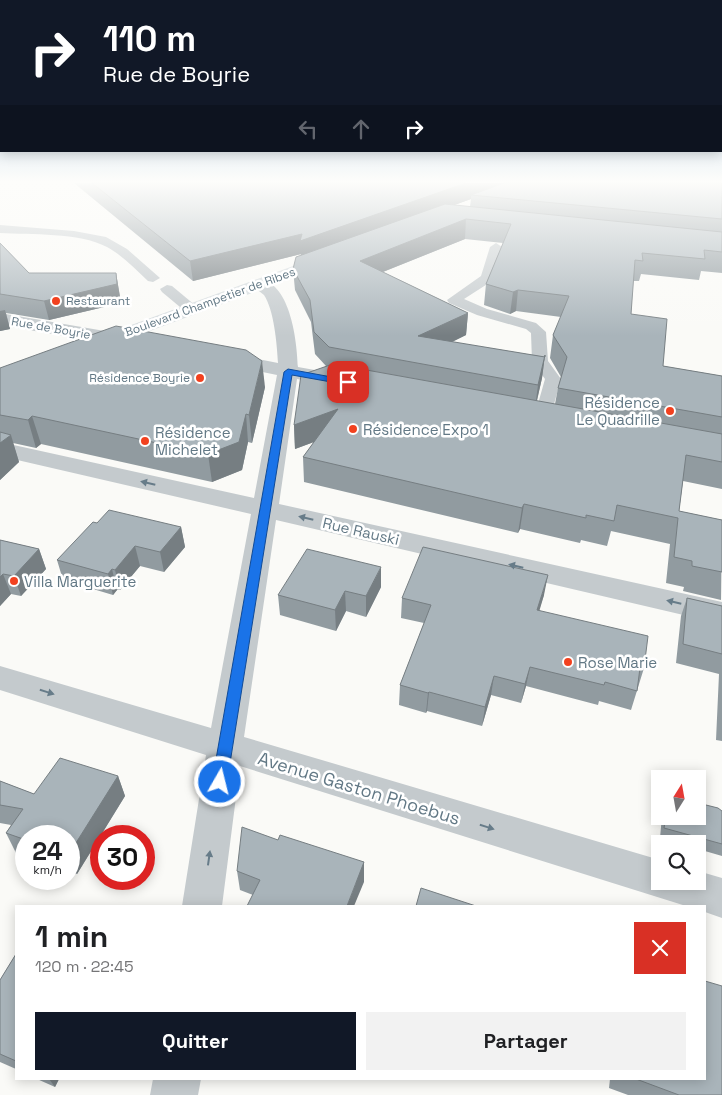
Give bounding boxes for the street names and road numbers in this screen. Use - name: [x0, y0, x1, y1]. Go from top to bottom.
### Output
- street label: Boulevard Champetier de Ribes: [122, 264, 298, 340]
- street label: Rue de Boyrie: [10, 313, 92, 343]
- street label: Rue Rauski: [321, 513, 401, 549]
- street label: Avenue Gaston Phoebus: [255, 746, 463, 830]

